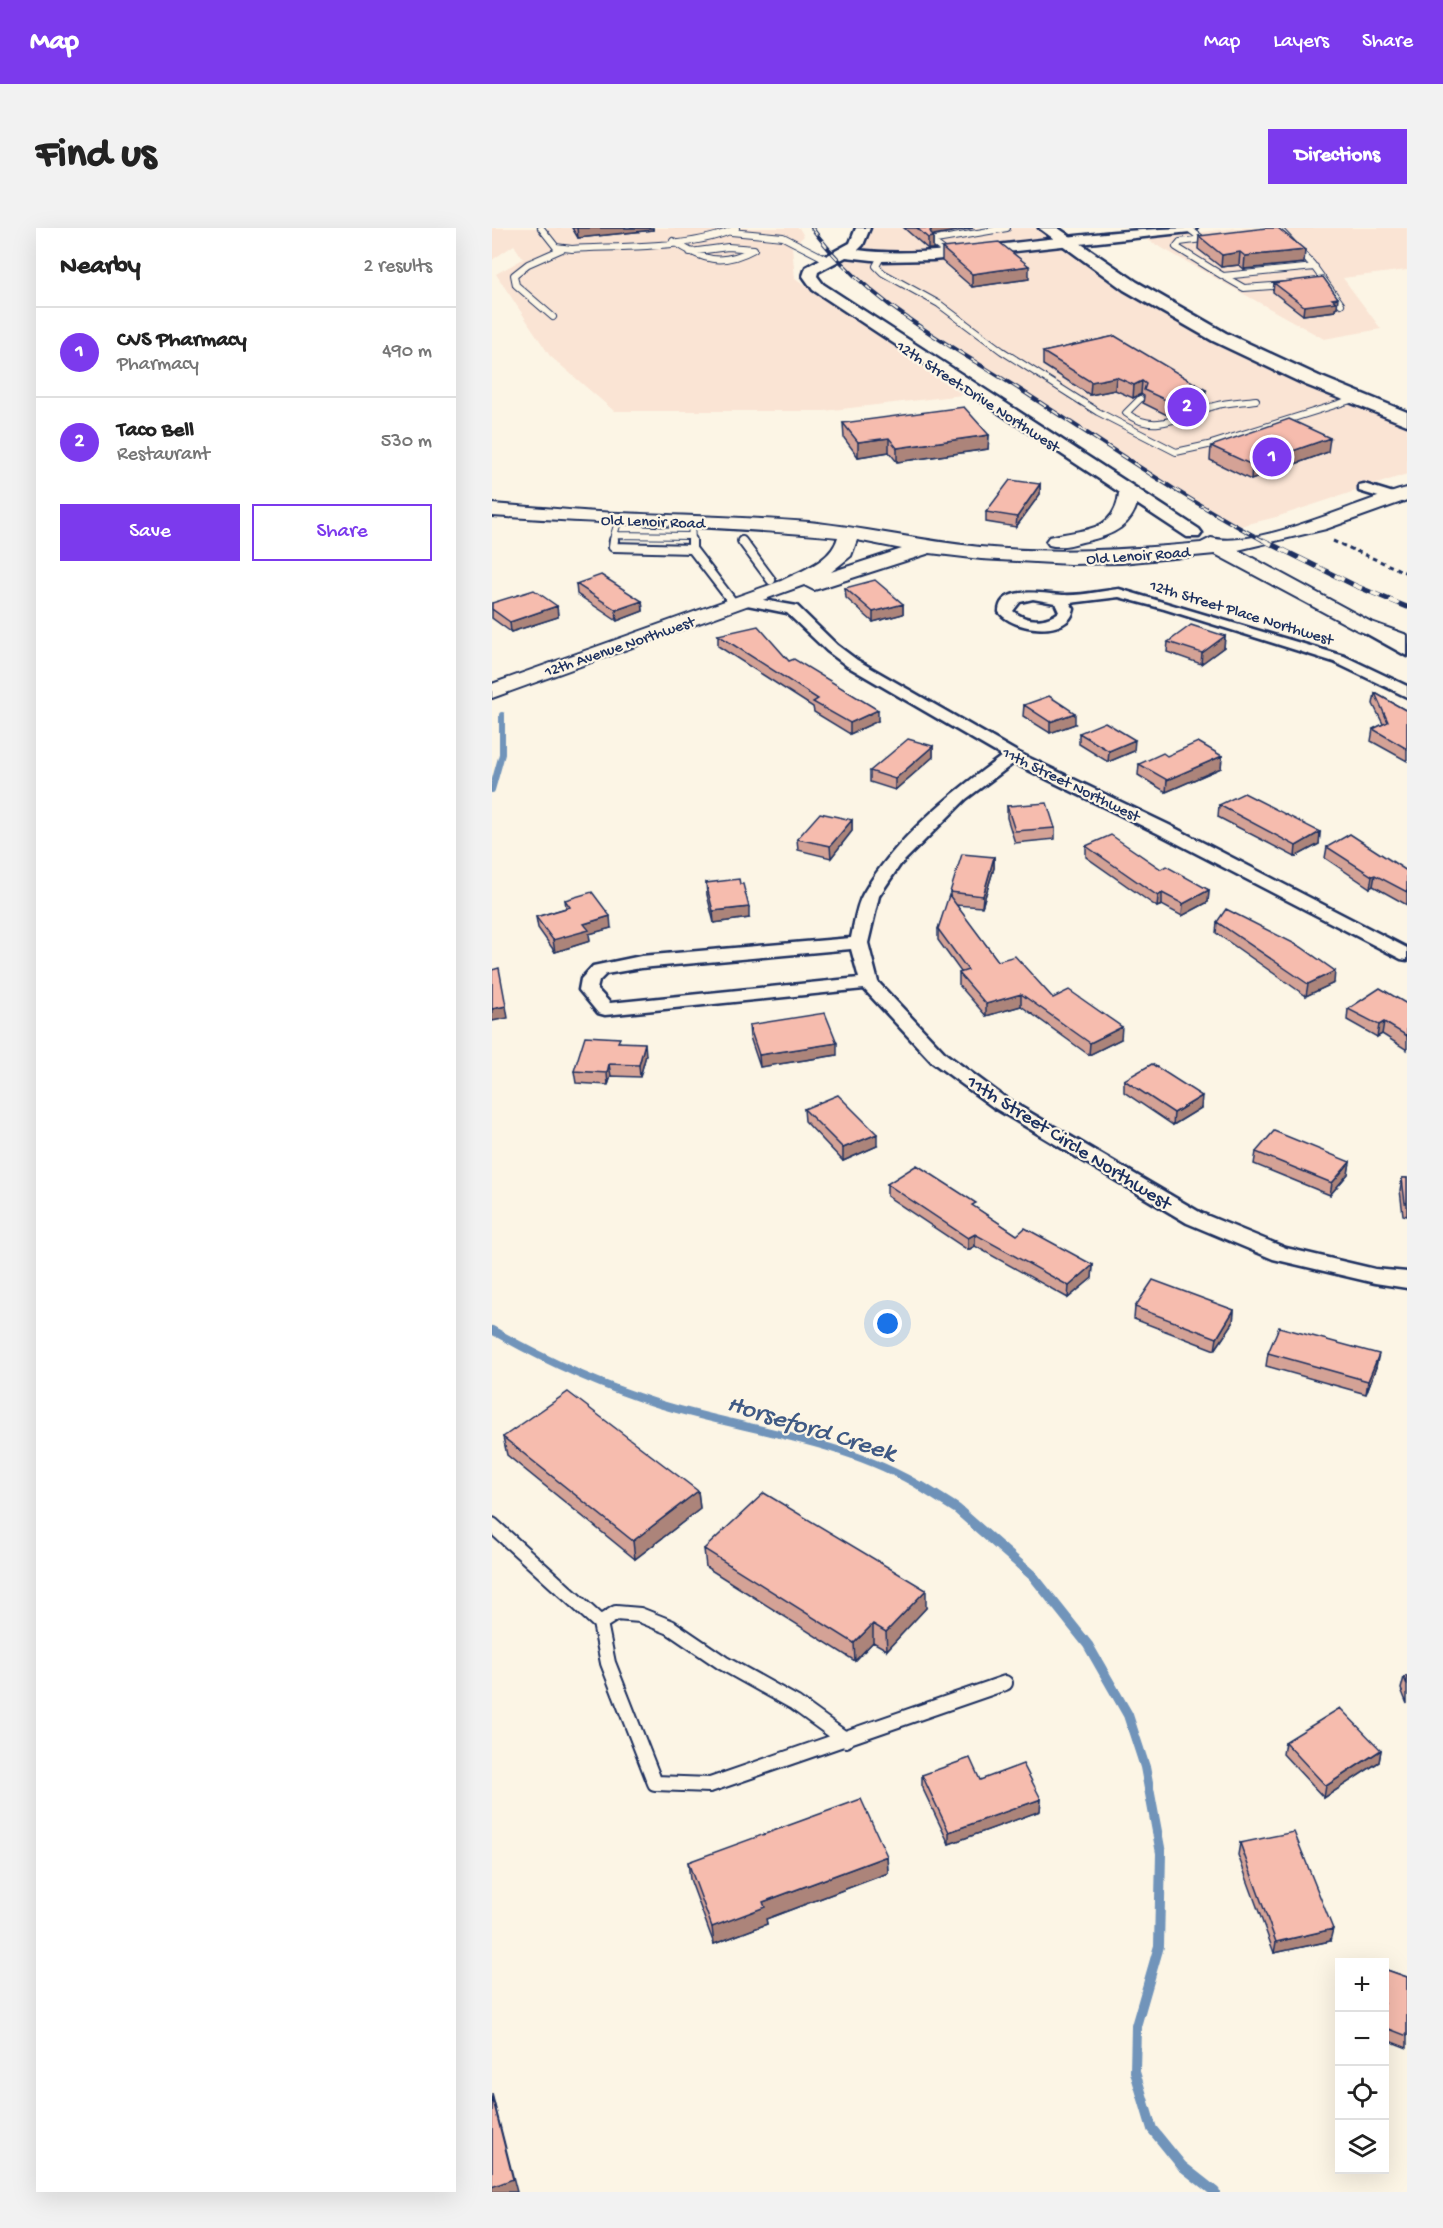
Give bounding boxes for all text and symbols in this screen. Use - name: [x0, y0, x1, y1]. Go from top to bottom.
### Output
- text: Map: [30, 26, 79, 59]
- text: Map: [1204, 30, 1240, 55]
- text: Layers: [1273, 30, 1329, 55]
- text: Share: [1362, 30, 1413, 55]
- button: Directions: [1268, 129, 1407, 184]
- text: Find us: [36, 132, 156, 181]
- text: Nearby: [60, 252, 141, 283]
- text: 2 results: [363, 256, 432, 279]
- text: CVS Pharmacy: [117, 328, 247, 354]
- street label: 12th Street Drive Northwest: [891, 337, 1064, 459]
- text: 1: [75, 341, 84, 364]
- text: 490 m: [382, 341, 432, 364]
- text: Pharmacy: [117, 354, 199, 377]
- pin: 2: [1168, 384, 1206, 429]
- text: Taco Bell: [117, 418, 194, 444]
- text: 2: [75, 431, 84, 454]
- text: 530 m: [381, 431, 432, 454]
- pin: 1: [1252, 434, 1292, 480]
- text: Restaurant: [117, 444, 210, 467]
- button: Save: [60, 504, 240, 561]
- button: Share: [252, 504, 432, 561]
- street label: Old Lenoir Road: [600, 512, 707, 535]
- street label: Old Lenoir Road: [1086, 544, 1193, 571]
- street label: 12th Street Place Northwest: [1146, 577, 1336, 652]
- street label: 12th Avenue Northwest: [542, 613, 699, 683]
- street label: 11th Street Northwest: [998, 744, 1144, 828]
- street label: 11th Street Circle Northwest: [961, 1071, 1176, 1218]
- your location: [873, 1309, 902, 1338]
- water label: Horseford Creek: [723, 1390, 901, 1471]
- map controls: [1335, 1958, 1389, 2174]
- button: +: [1335, 1958, 1389, 2012]
- button: −: [1335, 2012, 1389, 2066]
- button: locate: [1335, 2066, 1389, 2120]
- button: layers: [1335, 2120, 1389, 2174]

